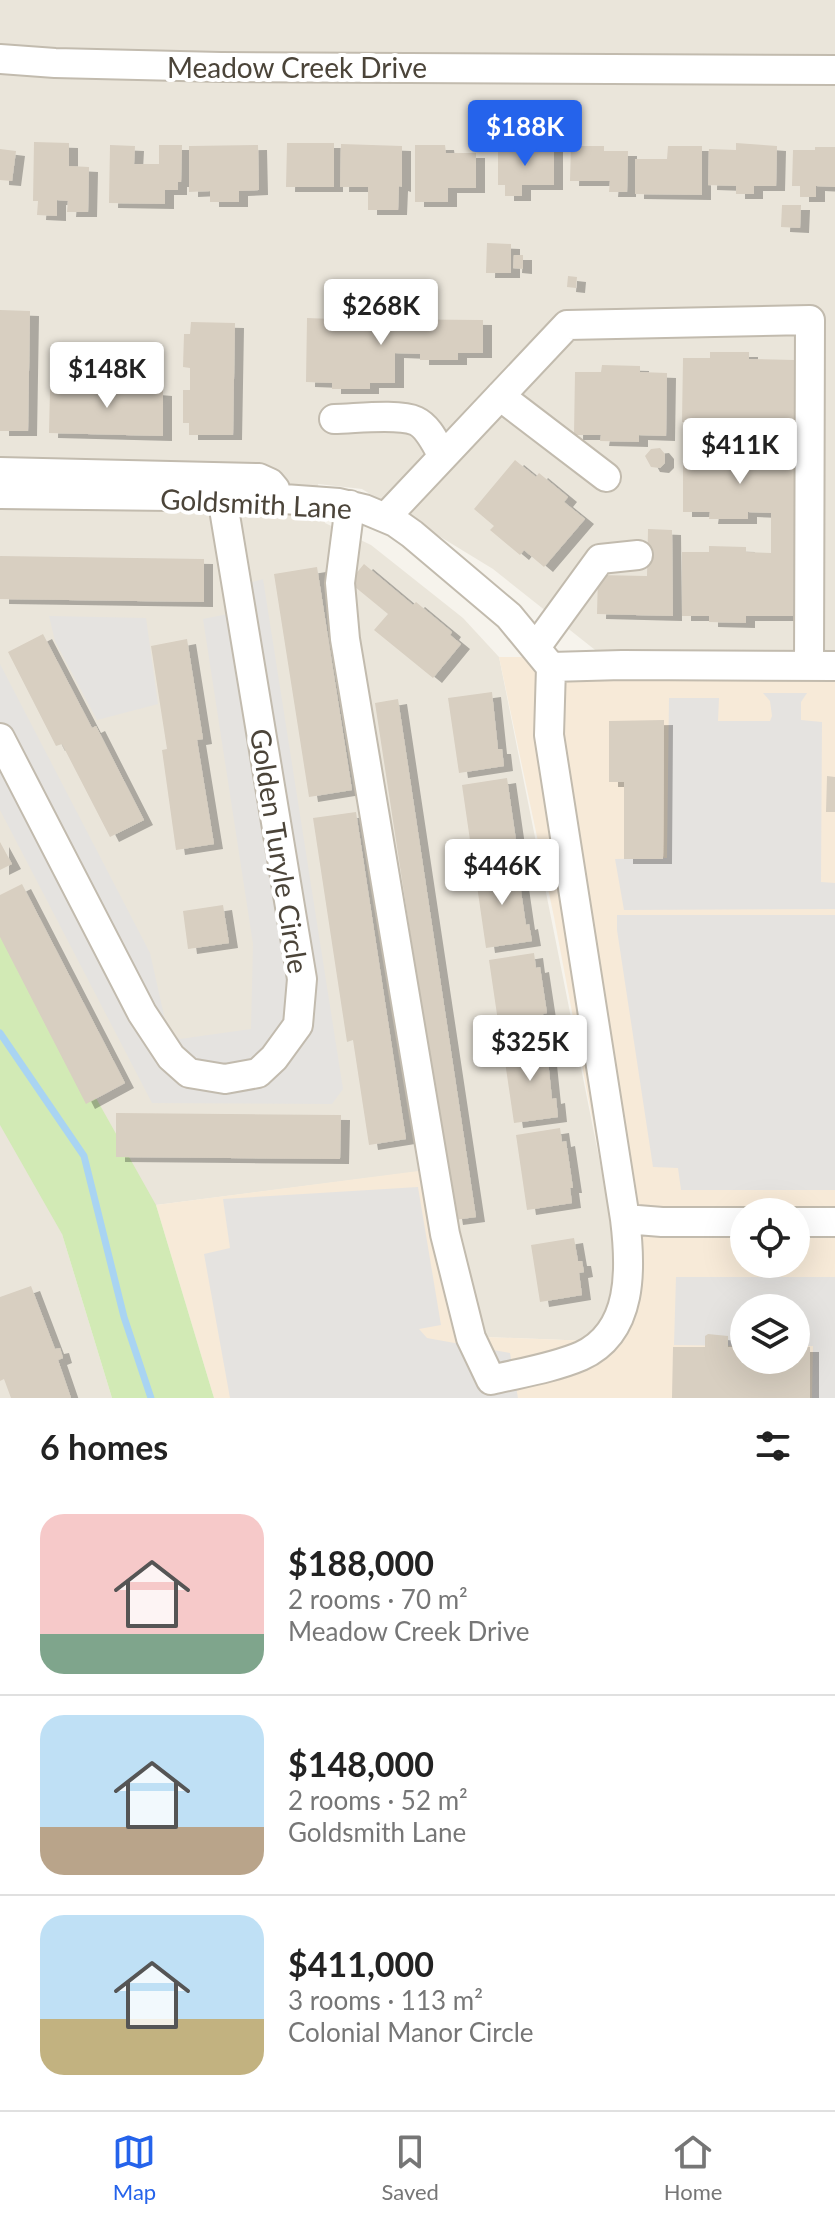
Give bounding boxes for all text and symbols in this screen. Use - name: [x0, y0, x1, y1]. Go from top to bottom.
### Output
- street label: Meadow Creek Drive: [167, 50, 427, 84]
- pin: $188K: [469, 100, 581, 168]
- text: $188K: [486, 110, 564, 142]
- pin: $268K: [325, 279, 437, 347]
- text: $268K: [342, 289, 420, 321]
- pin: $148K: [51, 342, 163, 410]
- text: $148K: [68, 352, 146, 384]
- pin: $411K: [684, 418, 796, 486]
- text: $411K: [701, 428, 779, 460]
- street label: Goldsmith Lane: [159, 481, 353, 525]
- street label: Golden Turyle Circle: [244, 726, 316, 976]
- pin: $446K: [446, 839, 558, 907]
- text: $446K: [463, 849, 541, 881]
- pin: $325K: [474, 1015, 586, 1083]
- text: $325K: [491, 1025, 569, 1057]
- map controls: [730, 1198, 810, 1374]
- button: locate: [730, 1198, 810, 1278]
- button: layers: [730, 1294, 810, 1374]
- icon: filters: [751, 1424, 795, 1468]
- text: 6 homes: [40, 1426, 168, 1467]
- text: $188,000: [288, 1542, 434, 1583]
- icon: home: [104, 1546, 200, 1642]
- text: 2 rooms · 70 m²: [288, 1583, 468, 1615]
- text: Meadow Creek Drive: [288, 1615, 530, 1647]
- text: $148,000: [288, 1743, 434, 1784]
- icon: home: [104, 1747, 200, 1843]
- text: 2 rooms · 52 m²: [288, 1784, 468, 1816]
- text: Goldsmith Lane: [288, 1816, 466, 1848]
- text: $411,000: [288, 1943, 434, 1984]
- icon: home: [104, 1947, 200, 2043]
- text: 3 rooms · 113 m²: [288, 1984, 483, 2016]
- text: Colonial Manor Circle: [288, 2016, 534, 2048]
- tab: Map: [112, 2130, 156, 2205]
- tab: Saved: [381, 2130, 439, 2205]
- tab: Home: [664, 2130, 722, 2205]

